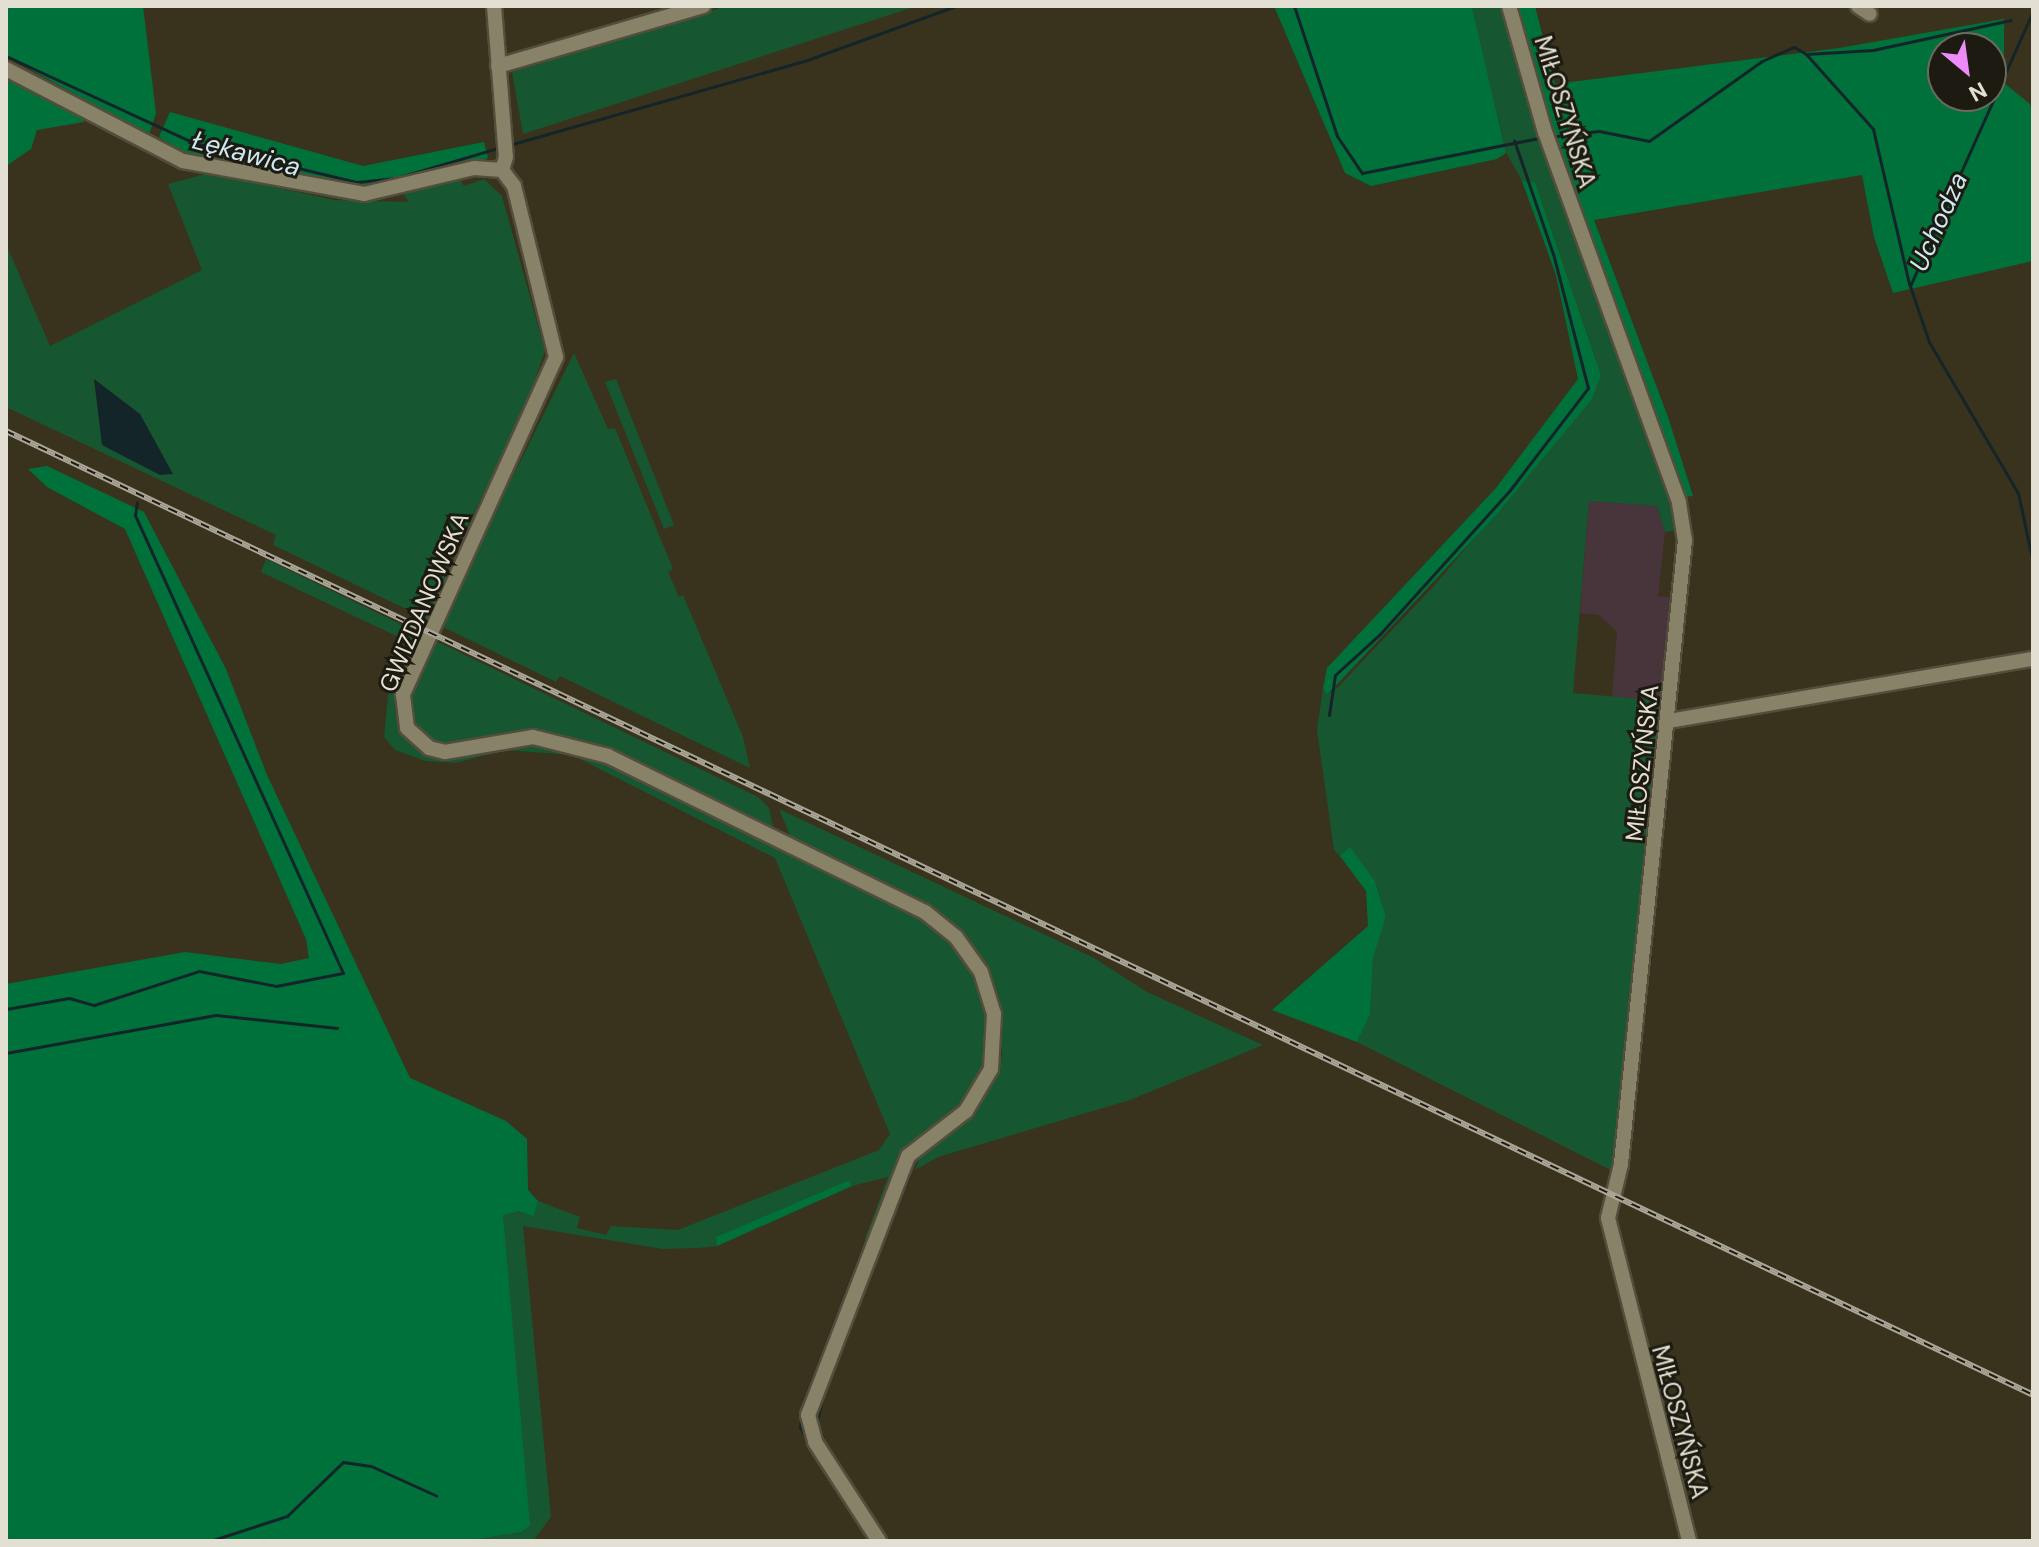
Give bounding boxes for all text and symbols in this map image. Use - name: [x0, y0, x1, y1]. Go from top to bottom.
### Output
- north arrow: [1927, 32, 2007, 112]
- street label: MIŁOSZYŃSKA: [1528, 33, 1602, 191]
- text: N: [1964, 75, 1992, 108]
- water label: Łękawica: [188, 125, 304, 183]
- water label: Uchodza: [1903, 168, 1975, 276]
- street label: GWIZDANOWSKA: [373, 508, 475, 696]
- street label: MIŁOSZYŃSKA: [1619, 683, 1665, 843]
- street label: MIŁOSZYŃSKA: [1646, 1342, 1714, 1502]

